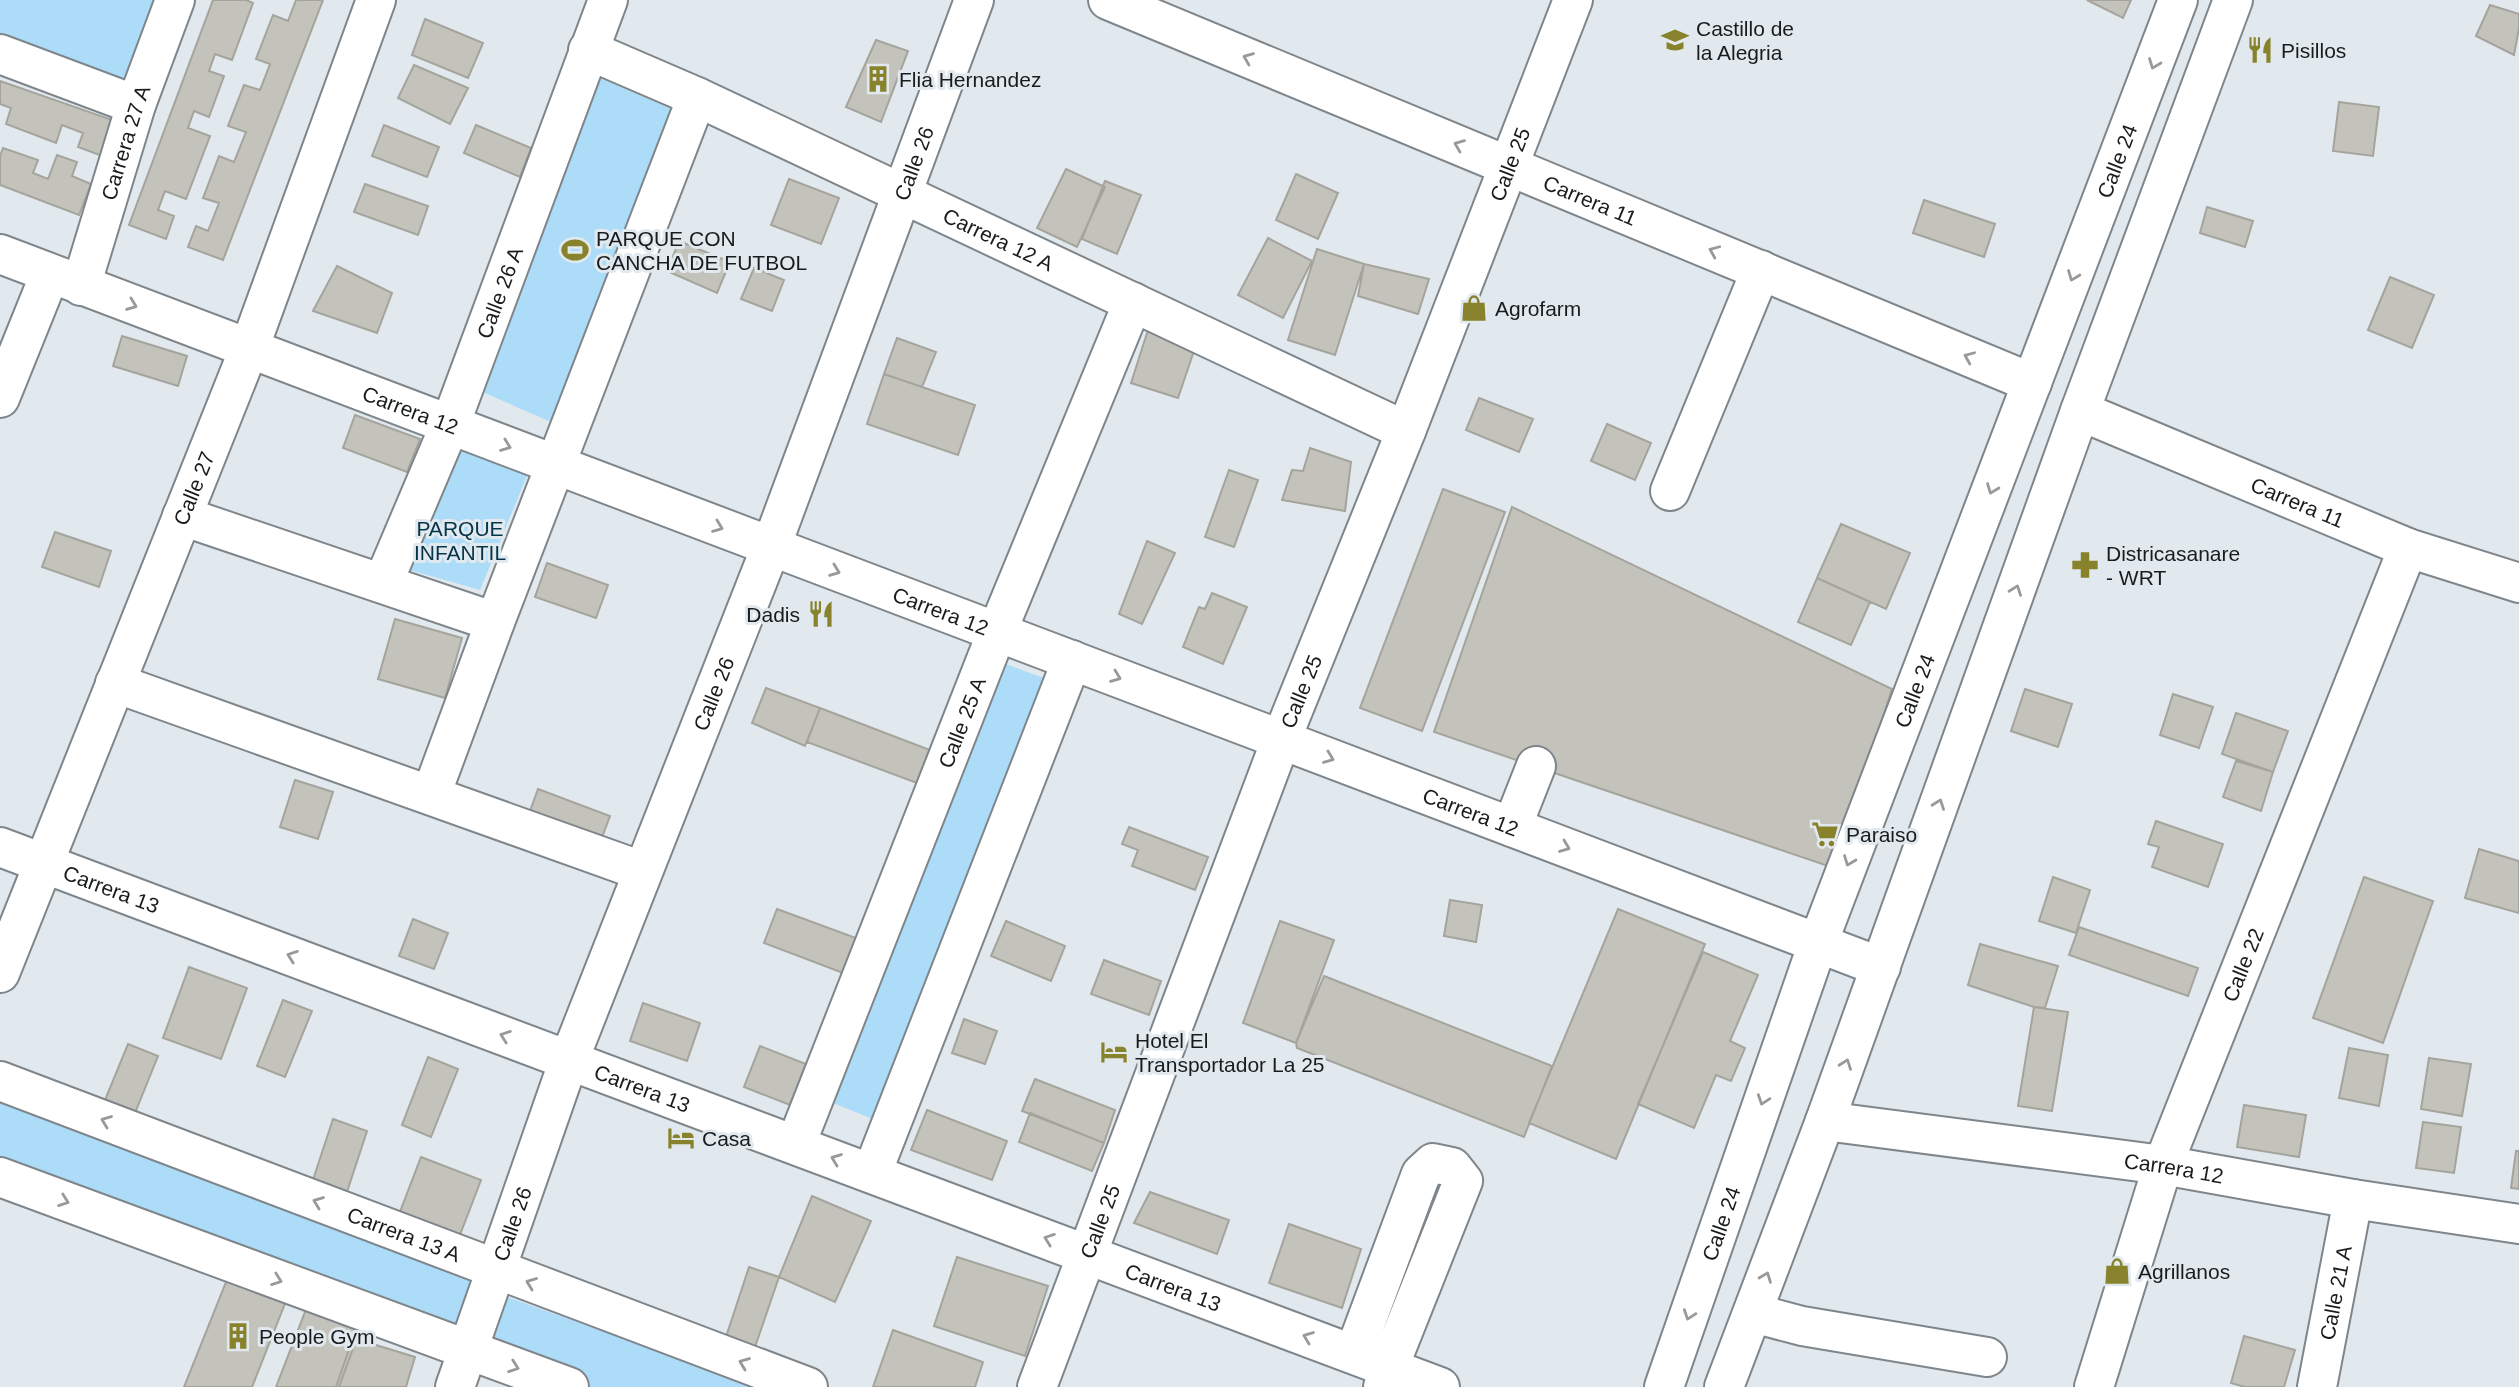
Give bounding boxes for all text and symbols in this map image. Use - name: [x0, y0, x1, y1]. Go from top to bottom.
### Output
- place label: Castillo de la Alegria: [1696, 17, 1794, 64]
- school or university icon: Castillo de la Alegria: [1660, 25, 1690, 55]
- restaurant icon: Pisillos: [2245, 35, 2275, 65]
- place label: Pisillos: [2281, 39, 2346, 62]
- one-way arrow: [1243, 52, 1256, 66]
- one-way arrow: [2148, 57, 2162, 69]
- building icon: Flia Hernandez: [863, 64, 893, 94]
- place label: Flia Hernandez: [899, 68, 1041, 91]
- street label: Carrera 27 A: [96, 82, 154, 203]
- street label: Calle 24: [2092, 121, 2141, 201]
- street label: Calle 26: [889, 123, 938, 203]
- street label: Calle 25: [1485, 124, 1534, 204]
- one-way arrow: [1453, 139, 1466, 153]
- street label: Carrera 11: [1540, 170, 1640, 229]
- street label: Carrera 12 A: [940, 203, 1057, 275]
- place label: PARQUE CON CANCHA DE FUTBOL: [596, 227, 807, 274]
- sports icon: PARQUE CON CANCHA DE FUTBOL: [560, 235, 590, 265]
- street label: Calle 26 A: [472, 244, 527, 341]
- one-way arrow: [1709, 245, 1721, 259]
- one-way arrow: [2067, 270, 2081, 282]
- shop icon: Agrofarm: [1459, 293, 1489, 323]
- one-way arrow: [126, 297, 138, 311]
- place label: Agrofarm: [1495, 297, 1581, 320]
- one-way arrow: [1964, 351, 1976, 365]
- street label: Carrera 12: [359, 381, 462, 438]
- one-way arrow: [499, 438, 511, 452]
- street label: Calle 27: [168, 448, 218, 528]
- street label: Carrera 11: [2248, 472, 2348, 532]
- one-way arrow: [1986, 482, 2000, 494]
- park label: PARQUE INFANTIL: [414, 517, 506, 564]
- one-way arrow: [712, 518, 724, 532]
- place label: Districasanare - WRT: [2106, 542, 2240, 589]
- pharmacy icon: Districasanare - WRT: [2070, 550, 2100, 580]
- one-way arrow: [828, 563, 840, 577]
- street label: Carrera 12: [890, 582, 992, 639]
- one-way arrow: [2008, 584, 2022, 596]
- restaurant icon: Dadis: [806, 599, 836, 629]
- place label: Dadis: [746, 603, 800, 626]
- street label: Calle 24: [1890, 650, 1939, 731]
- street label: Calle 25: [1276, 651, 1326, 731]
- street label: Calle 26: [688, 654, 738, 734]
- one-way arrow: [1110, 669, 1122, 683]
- street label: Calle 25 A: [933, 674, 990, 771]
- one-way arrow: [1323, 750, 1335, 764]
- street label: Carrera 12: [1420, 783, 1522, 840]
- one-way arrow: [1931, 799, 1945, 811]
- supermarket icon: Paraiso: [1810, 819, 1840, 849]
- place label: Paraiso: [1846, 823, 1917, 846]
- one-way arrow: [1558, 839, 1570, 853]
- one-way arrow: [1843, 855, 1857, 867]
- street label: Carrera 13: [60, 860, 162, 917]
- street label: Calle 22: [2218, 925, 2267, 1005]
- one-way arrow: [286, 951, 298, 965]
- place label: Hotel El Transportador La 25: [1135, 1029, 1325, 1076]
- one-way arrow: [500, 1030, 512, 1044]
- hotel icon: Hotel El Transportador La 25: [1099, 1037, 1129, 1067]
- street label: Carrera 13: [591, 1059, 693, 1116]
- one-way arrow: [1837, 1059, 1851, 1071]
- one-way arrow: [1757, 1093, 1771, 1105]
- one-way arrow: [100, 1115, 112, 1129]
- hotel icon: Casa: [666, 1123, 696, 1153]
- place label: Casa: [702, 1127, 751, 1150]
- street label: Carrera 12: [2123, 1149, 2225, 1187]
- one-way arrow: [831, 1154, 843, 1168]
- street label: Calle 25: [1075, 1181, 1124, 1262]
- street label: Calle 26: [488, 1183, 536, 1264]
- street label: Calle 24: [1697, 1183, 1744, 1264]
- one-way arrow: [57, 1193, 69, 1207]
- one-way arrow: [312, 1196, 325, 1210]
- street label: Carrera 13 A: [344, 1202, 464, 1266]
- one-way arrow: [1044, 1233, 1056, 1247]
- street label: Calle 21 A: [2315, 1243, 2355, 1342]
- shop icon: Agrillanos: [2102, 1256, 2132, 1286]
- street label: Carrera 13: [1122, 1259, 1224, 1315]
- place label: Agrillanos: [2138, 1260, 2230, 1283]
- one-way arrow: [271, 1272, 283, 1286]
- one-way arrow: [1758, 1272, 1772, 1284]
- one-way arrow: [525, 1277, 537, 1291]
- one-way arrow: [1683, 1308, 1697, 1320]
- building icon: People Gym: [223, 1321, 253, 1351]
- place label: People Gym: [259, 1325, 375, 1348]
- one-way arrow: [1302, 1331, 1314, 1345]
- one-way arrow: [738, 1357, 750, 1371]
- one-way arrow: [507, 1359, 519, 1373]

